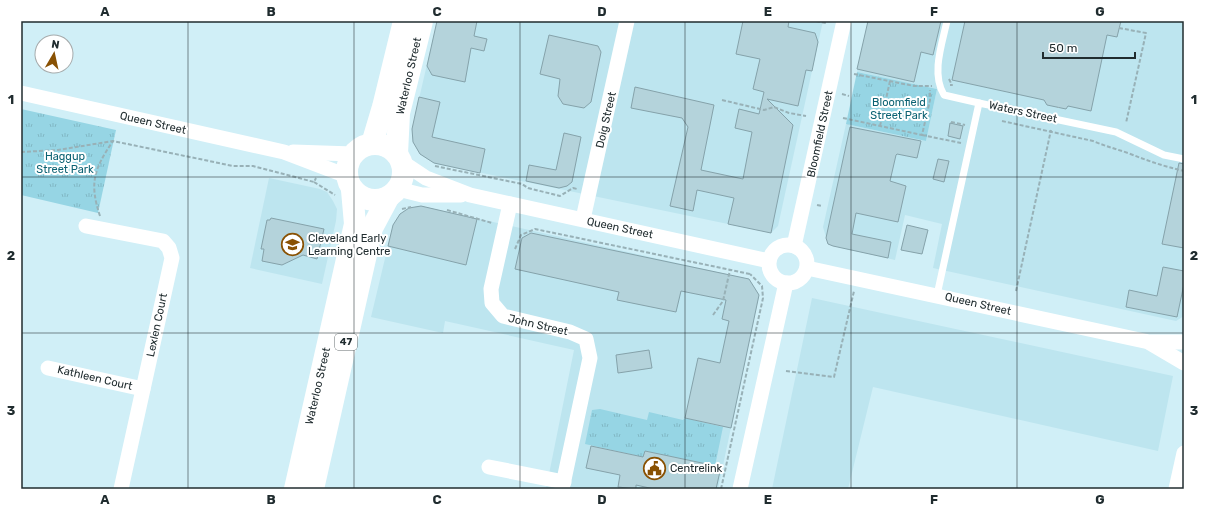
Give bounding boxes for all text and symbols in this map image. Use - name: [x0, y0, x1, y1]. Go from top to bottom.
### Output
- text: A: [100, 4, 110, 19]
- text: B: [266, 4, 276, 19]
- text: C: [432, 4, 442, 19]
- text: D: [597, 4, 607, 19]
- text: E: [764, 4, 772, 19]
- text: F: [930, 4, 938, 19]
- text: G: [1095, 4, 1105, 19]
- north arrow: [34, 34, 74, 74]
- scale bar: [1043, 34, 1135, 60]
- street label: Waterloo Street: [394, 35, 424, 116]
- text: N: [51, 38, 60, 52]
- text: 50 m: [1049, 41, 1077, 55]
- street label: Bloomfield Street: [804, 89, 836, 179]
- street label: Doig Street: [593, 90, 619, 150]
- text: 1: [8, 92, 14, 107]
- text: 1: [1191, 92, 1197, 107]
- park label: Bloomfield Street Park: [870, 96, 928, 122]
- street label: Waters Street: [988, 98, 1059, 126]
- street label: Queen Street: [119, 109, 188, 137]
- park label: Haggup Street Park: [36, 150, 94, 176]
- street label: Queen Street: [586, 215, 655, 242]
- school or university icon: Cleveland Early Learning Centre: [280, 231, 306, 257]
- place label: Cleveland Early Learning Centre: [308, 232, 390, 258]
- text: 2: [7, 248, 15, 263]
- text: 2: [1190, 248, 1198, 263]
- street label: Queen Street: [944, 290, 1013, 318]
- street label: Lexlen Court: [144, 291, 170, 358]
- street label: John Street: [507, 312, 570, 338]
- road number: 47: [335, 334, 357, 350]
- street label: Waterloo Street: [303, 345, 333, 426]
- street label: Kathleen Court: [56, 363, 134, 393]
- text: 3: [7, 403, 16, 418]
- text: 3: [1190, 403, 1199, 418]
- public building icon: Centrelink: [641, 455, 667, 481]
- place label: Centrelink: [670, 462, 723, 475]
- text: A: [100, 492, 110, 507]
- text: B: [266, 492, 276, 507]
- text: C: [432, 492, 442, 507]
- text: D: [597, 492, 607, 507]
- text: E: [764, 492, 772, 507]
- text: F: [930, 492, 938, 507]
- text: G: [1095, 492, 1105, 507]

